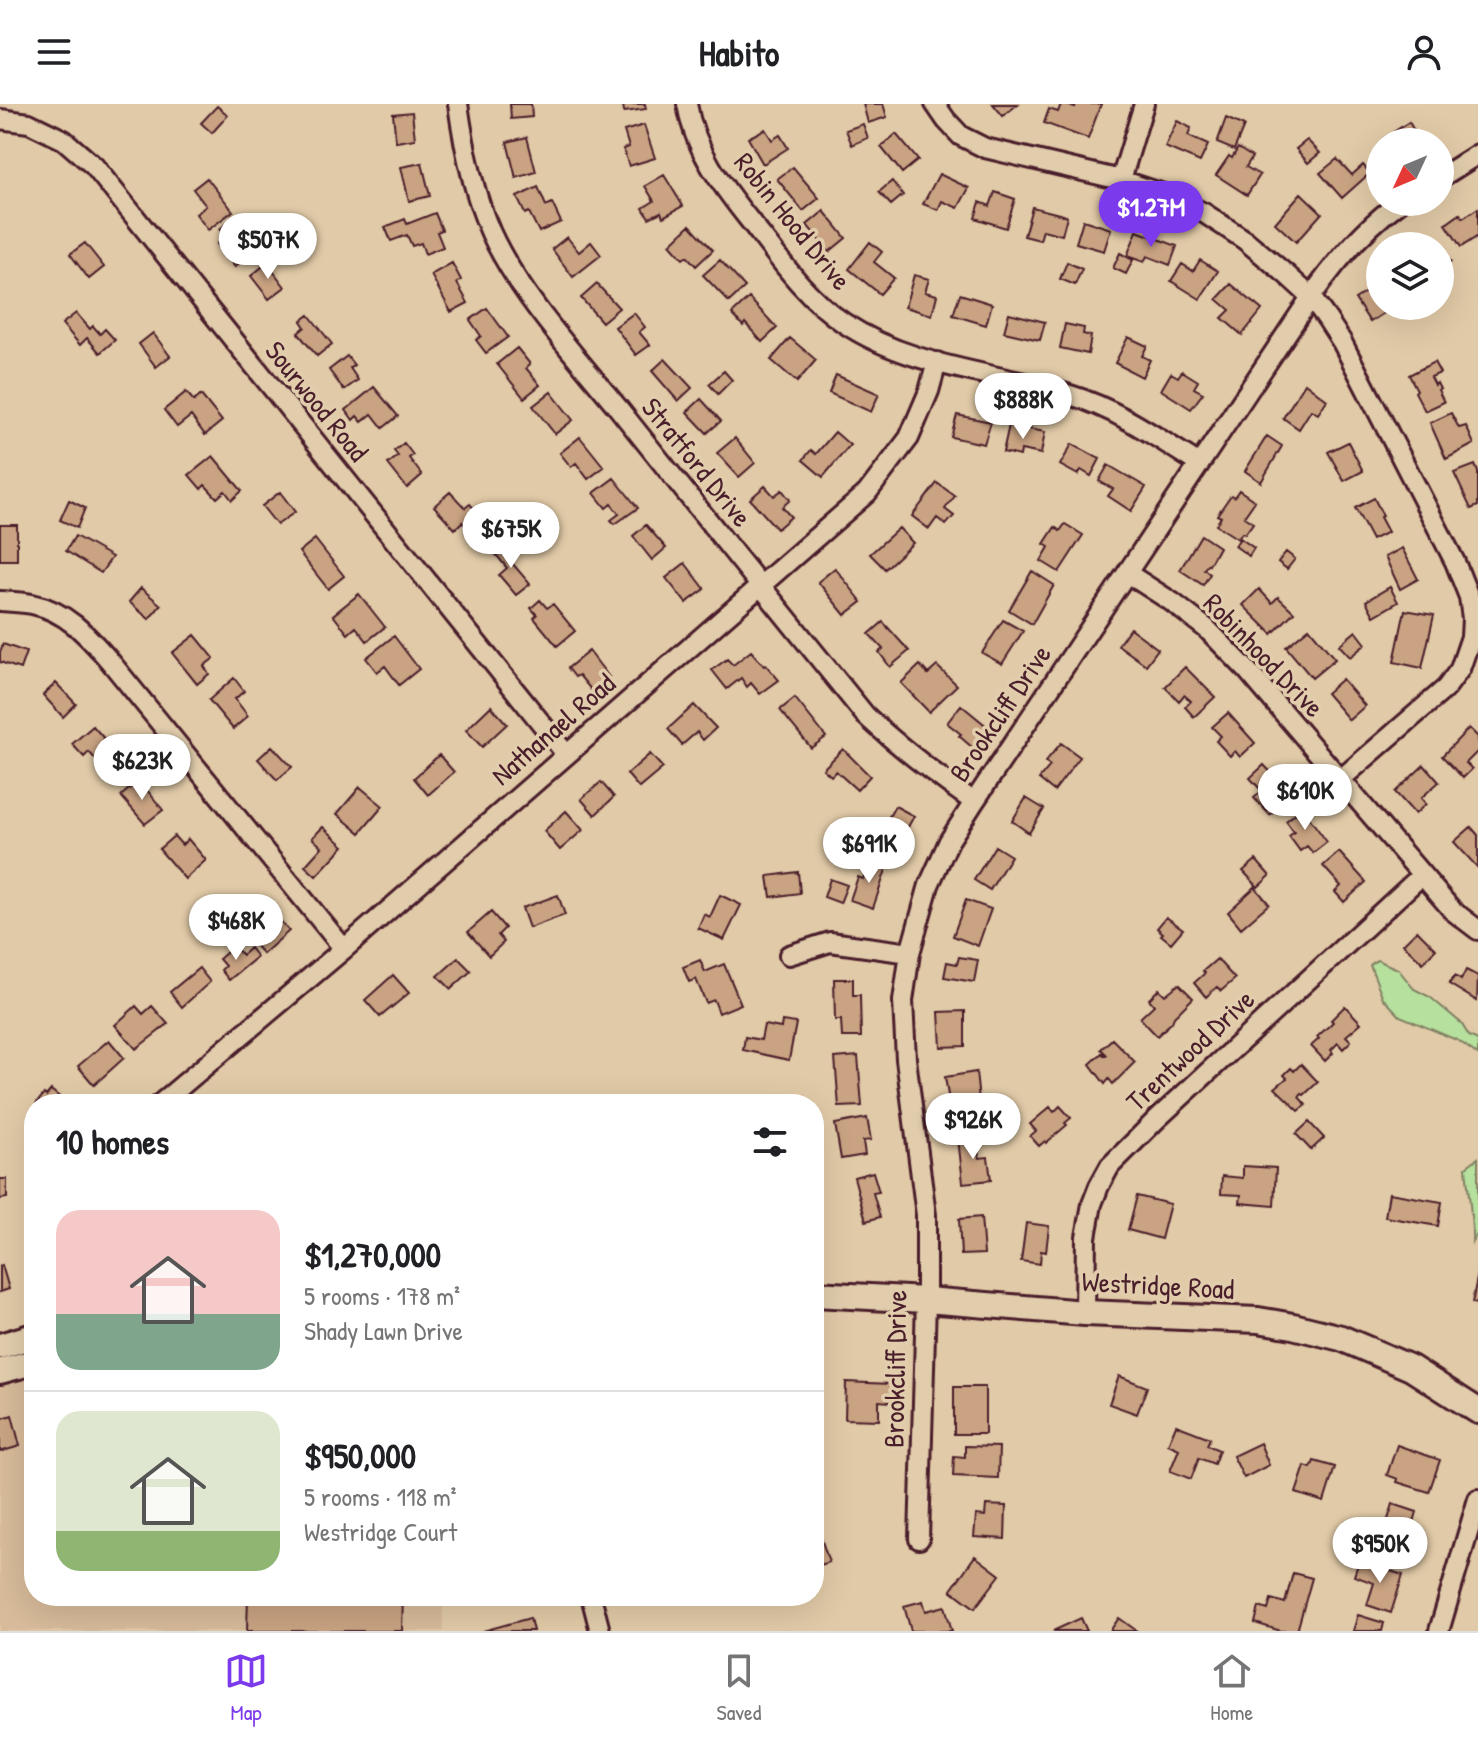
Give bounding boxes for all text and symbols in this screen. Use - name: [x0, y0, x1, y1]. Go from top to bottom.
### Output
- text: Habito: [699, 28, 779, 77]
- icon: menu: [32, 30, 76, 74]
- icon: person: [1402, 30, 1446, 74]
- north arrow: [1366, 128, 1454, 216]
- map controls: [1366, 128, 1454, 320]
- street label: Robin Hood Drive: [726, 144, 860, 298]
- pin: $1.27M: [1086, 181, 1216, 249]
- text: $1.27M: [1117, 189, 1185, 224]
- pin: $507K: [212, 213, 324, 281]
- text: $507K: [237, 221, 299, 256]
- button: layers: [1366, 232, 1454, 320]
- street label: Sourwood Road: [257, 333, 377, 469]
- pin: $888K: [967, 373, 1079, 441]
- text: $888K: [993, 381, 1053, 416]
- street label: Stratford Drive: [633, 389, 761, 535]
- pin: $675K: [455, 502, 567, 570]
- text: $675K: [480, 510, 542, 545]
- street label: Robinhood Drive: [1195, 585, 1333, 725]
- street label: Brookcliff Drive: [940, 637, 1060, 789]
- street label: Nathanael Road: [483, 664, 623, 793]
- pin: $623K: [86, 734, 198, 802]
- text: $623K: [112, 742, 172, 777]
- pin: $610K: [1249, 764, 1361, 832]
- text: $610K: [1276, 772, 1334, 807]
- pin: $691K: [813, 817, 925, 885]
- text: $691K: [841, 825, 897, 860]
- pin: $468K: [180, 894, 292, 962]
- text: $468K: [207, 902, 265, 937]
- street label: Trentwood Drive: [1117, 981, 1263, 1119]
- pin: $926K: [917, 1093, 1029, 1161]
- text: $926K: [944, 1101, 1002, 1136]
- text: 10 homes: [56, 1119, 169, 1165]
- icon: filters: [748, 1120, 792, 1164]
- text: $1,270,000: [304, 1232, 441, 1278]
- icon: home: [120, 1242, 216, 1338]
- street label: Westridge Road: [1081, 1262, 1235, 1308]
- text: 5 rooms · 178 m²: [304, 1278, 460, 1313]
- street label: Brookcliff Drive: [875, 1290, 915, 1448]
- text: Shady Lawn Drive: [304, 1313, 463, 1348]
- text: $950,000: [304, 1433, 416, 1479]
- icon: home: [120, 1443, 216, 1539]
- text: 5 rooms · 118 m²: [304, 1479, 457, 1514]
- text: Westridge Court: [304, 1514, 457, 1549]
- pin: $950K: [1324, 1517, 1436, 1585]
- text: $950K: [1351, 1525, 1409, 1560]
- tab: Map: [224, 1649, 268, 1727]
- tab: Saved: [717, 1649, 761, 1727]
- tab: Home: [1210, 1649, 1254, 1727]

